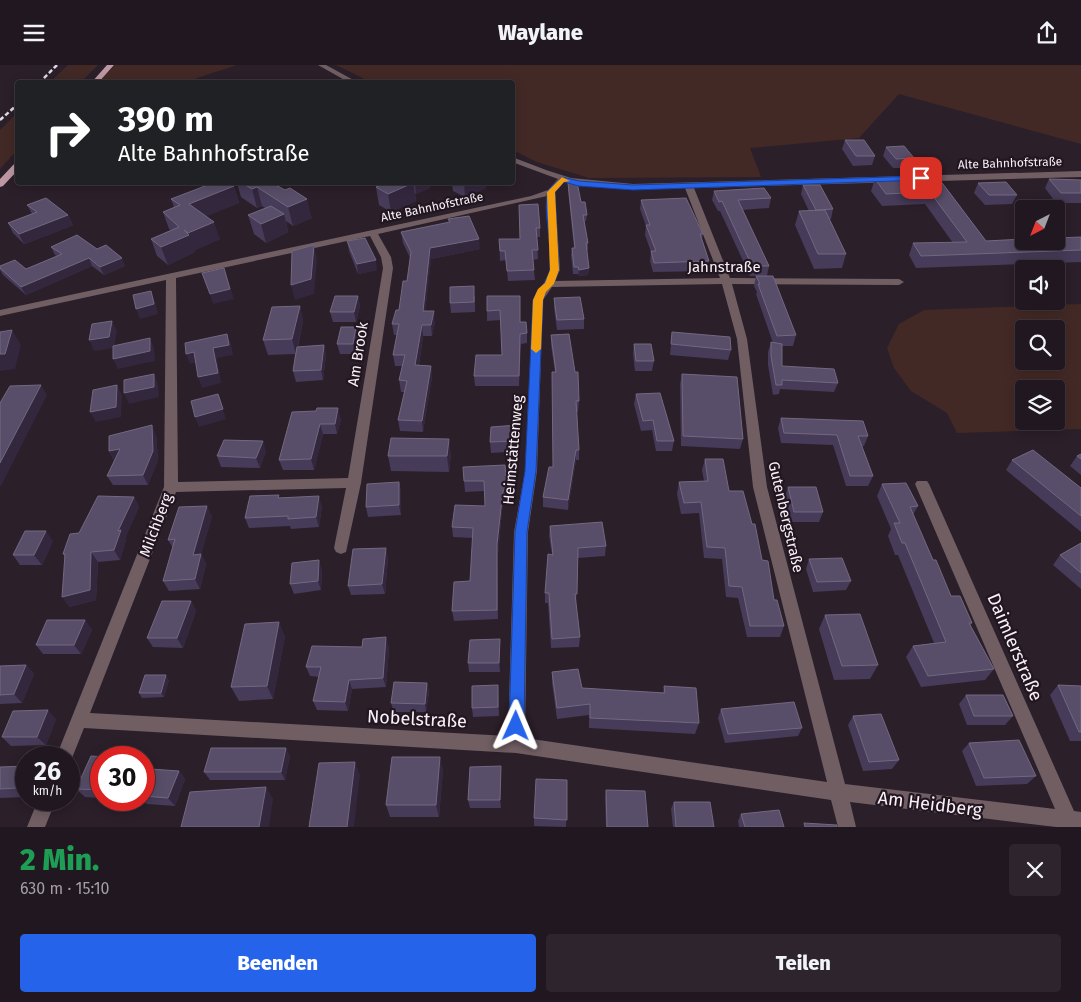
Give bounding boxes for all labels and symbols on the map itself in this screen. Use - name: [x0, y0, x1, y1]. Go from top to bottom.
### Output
- street label: Alte Bahnhofstraße: [958, 154, 1062, 172]
- pin: [900, 157, 942, 199]
- street label: Alte Bahnhofstraße: [379, 189, 485, 225]
- north arrow: [1015, 200, 1065, 250]
- street label: Jahnstraße: [687, 258, 761, 276]
- street label: Am Brook: [344, 320, 372, 388]
- street label: Heimstättenweg: [499, 394, 527, 506]
- street label: Gutenbergstraße: [764, 460, 808, 574]
- street label: Milchberg: [136, 490, 176, 559]
- street label: Daimlerstraße: [982, 590, 1048, 704]
- position arrow: [489, 699, 541, 751]
- street label: Nobelstraße: [366, 705, 468, 733]
- speed limit sign: 30: [90, 746, 155, 811]
- street label: Am Heidberg: [877, 787, 984, 821]

